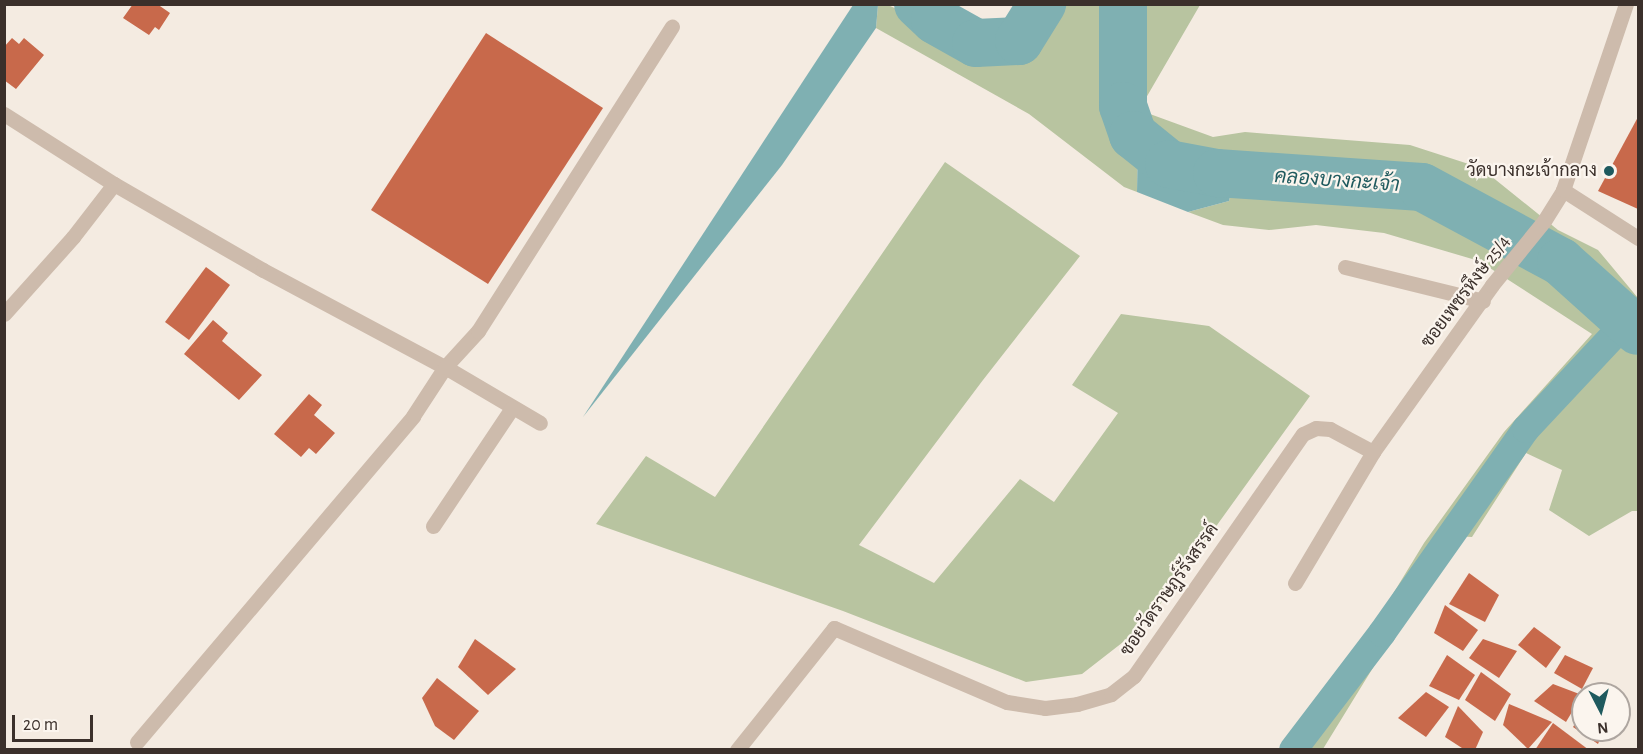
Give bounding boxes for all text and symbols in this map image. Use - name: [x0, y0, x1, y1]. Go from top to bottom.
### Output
- place label: วัดบางกะเจ้ากลาง: [1467, 160, 1597, 182]
- marker: วัดบางกะเจ้ากลาง: [1602, 164, 1616, 178]
- water label: คลองบางกะเจ้า: [1274, 165, 1400, 197]
- street label: ซอยเพชรหึงษ์ 25/4: [1417, 232, 1515, 352]
- street label: ซอยวัดราษฎร์รังสรรค์: [1116, 520, 1224, 660]
- north arrow: [1571, 682, 1631, 742]
- scale bar: [15, 703, 96, 741]
- text: 20 m: [23, 716, 58, 734]
- text: N: [1596, 719, 1609, 736]

